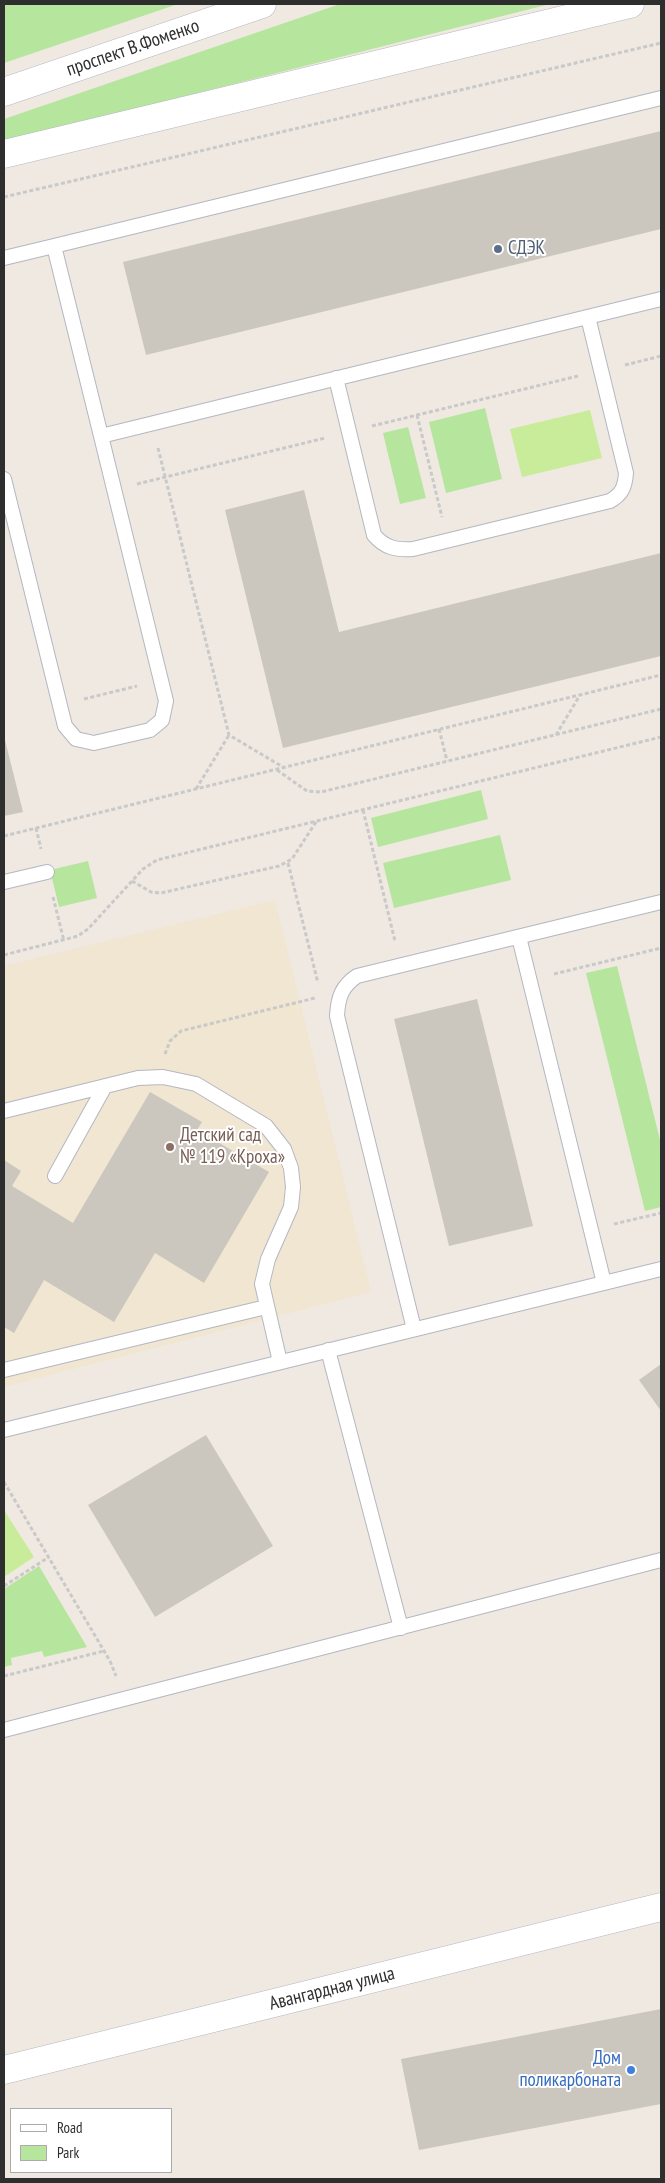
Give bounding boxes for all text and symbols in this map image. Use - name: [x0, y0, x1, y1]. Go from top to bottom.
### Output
- street label: проспект В.Фоменко: [64, 15, 202, 81]
- place label: СДЭК: [508, 238, 545, 260]
- marker: СДЭК: [492, 243, 504, 255]
- place label: Детский сад № 119 «Кроха»: [180, 1125, 285, 1169]
- marker: Детский сад № 119 «Кроха»: [164, 1141, 176, 1153]
- street label: Авангардная улица: [267, 1962, 397, 2016]
- place label: Дом поликарбоната: [519, 2048, 621, 2092]
- marker: Дом поликарбоната: [625, 2064, 637, 2076]
- legend: [10, 2108, 172, 2173]
- text: Road: [57, 2118, 83, 2137]
- text: Park: [57, 2143, 79, 2162]

